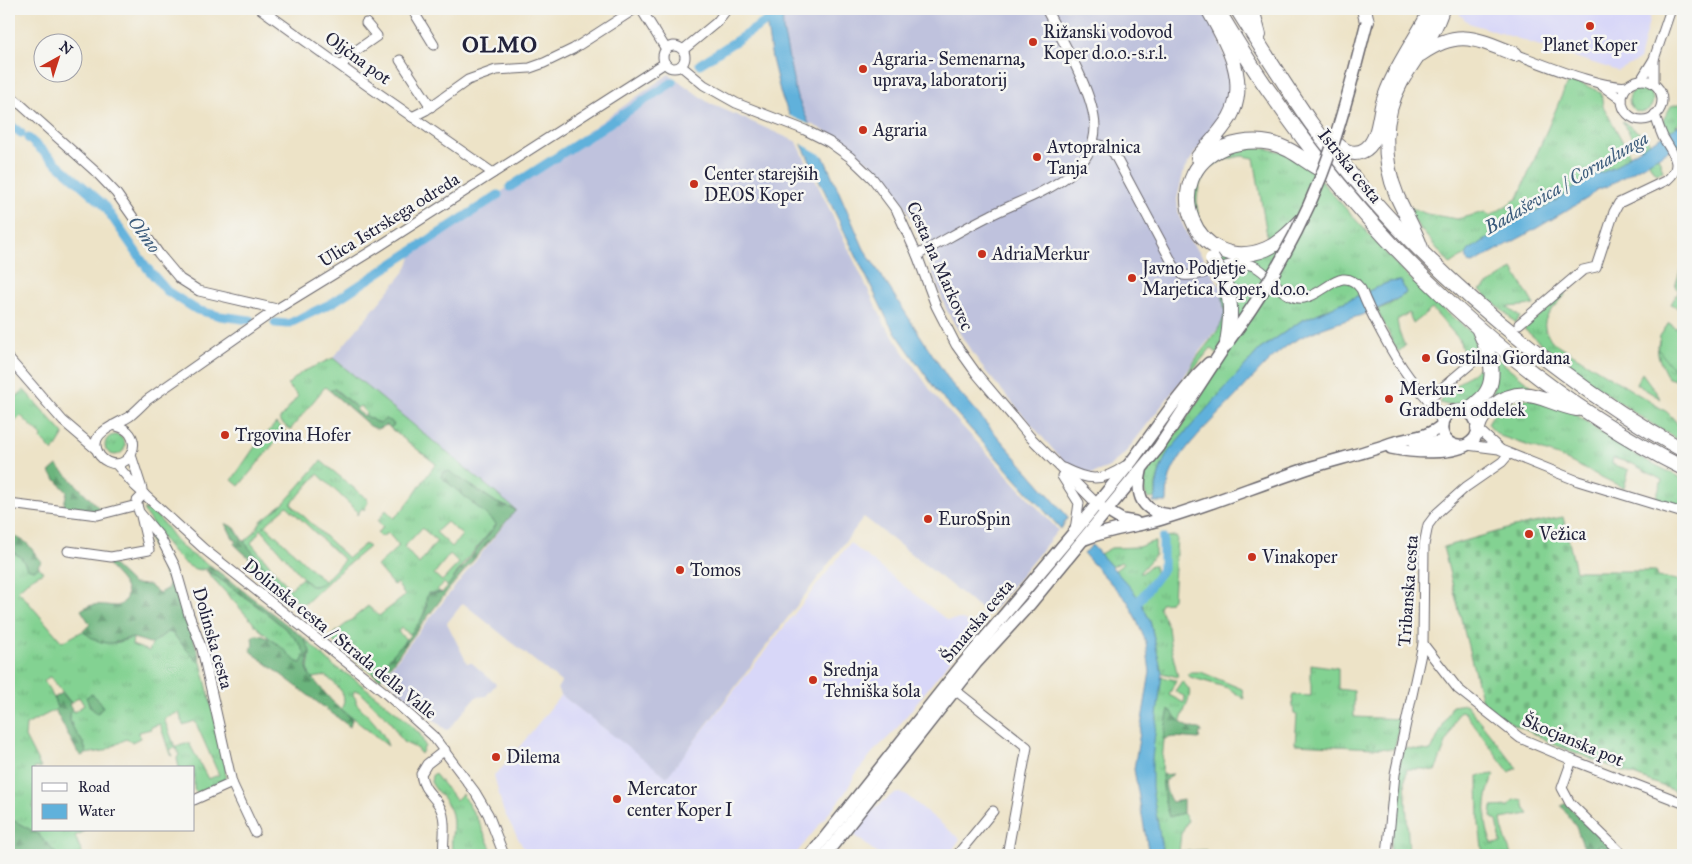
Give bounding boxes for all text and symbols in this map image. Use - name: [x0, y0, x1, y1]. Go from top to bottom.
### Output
- marker: Planet Koper: [1584, 20, 1596, 32]
- place label: Rižanski vodovod Koper d.o.o.-s.r.l.: [1043, 21, 1173, 64]
- street label: Oljčna pot: [321, 27, 396, 90]
- district label: OLMO: [462, 31, 538, 58]
- north arrow: [32, 32, 82, 82]
- place label: Planet Koper: [1542, 34, 1638, 56]
- marker: Rižanski vodovod Koper d.o.o.-s.r.l.: [1027, 36, 1039, 48]
- text: N: [56, 38, 76, 59]
- place label: Agraria- Semenarna, uprava, laboratorij: [872, 48, 1026, 91]
- marker: Agraria- Semenarna, uprava, laboratorij: [857, 63, 869, 75]
- place label: Agraria: [872, 119, 928, 142]
- marker: Agraria: [857, 124, 869, 136]
- street label: Istrska cesta: [1313, 124, 1387, 208]
- water label: Badaševica / Cornalunga: [1479, 126, 1652, 239]
- place label: Avtopralnica Tanja: [1046, 136, 1141, 179]
- marker: Avtopralnica Tanja: [1031, 151, 1043, 163]
- place label: Center starejših DEOS Koper: [704, 163, 819, 206]
- street label: Ulica Istrskega odreda: [315, 168, 464, 273]
- marker: Center starejših DEOS Koper: [688, 178, 700, 190]
- street label: Cesta na Markovec: [902, 198, 978, 334]
- water label: Olmo: [123, 211, 166, 258]
- place label: AdriaMerkur: [991, 243, 1090, 265]
- marker: AdriaMerkur: [976, 248, 988, 260]
- place label: Javno Podjetje Marjetica Koper, d.o.o.: [1140, 257, 1309, 300]
- marker: Javno Podjetje Marjetica Koper, d.o.o.: [1126, 272, 1138, 284]
- place label: Gostilna Giordana: [1436, 347, 1571, 369]
- marker: Gostilna Giordana: [1420, 352, 1432, 364]
- place label: Merkur- Gradbeni oddelek: [1399, 378, 1526, 421]
- marker: Merkur- Gradbeni oddelek: [1383, 393, 1395, 405]
- place label: Trgovina Hofer: [235, 424, 351, 447]
- marker: Trgovina Hofer: [219, 429, 231, 441]
- place label: EuroSpin: [938, 508, 1011, 530]
- marker: EuroSpin: [922, 513, 934, 525]
- place label: Vežica: [1538, 523, 1587, 545]
- marker: Vežica: [1523, 528, 1535, 540]
- street label: Tribanska cesta: [1393, 534, 1423, 647]
- place label: Vinakoper: [1261, 546, 1338, 568]
- marker: Vinakoper: [1246, 551, 1258, 563]
- street label: Dolinska cesta / Strada della Valle: [239, 554, 441, 724]
- place label: Tomos: [690, 559, 741, 581]
- marker: Tomos: [674, 564, 686, 576]
- street label: Šmarska cesta: [935, 574, 1018, 667]
- street label: Dolinska cesta: [188, 585, 238, 692]
- place label: Srednja Tehniška šola: [823, 659, 921, 702]
- marker: Srednja Tehniška šola: [807, 674, 819, 686]
- street label: Škocjanska pot: [1519, 708, 1628, 771]
- place label: Dilema: [506, 746, 561, 768]
- marker: Dilema: [490, 751, 502, 763]
- legend: [32, 766, 195, 832]
- text: Road: [78, 778, 110, 796]
- place label: Mercator center Koper I: [627, 778, 733, 821]
- marker: Mercator center Koper I: [611, 793, 623, 805]
- text: Water: [78, 802, 115, 820]

